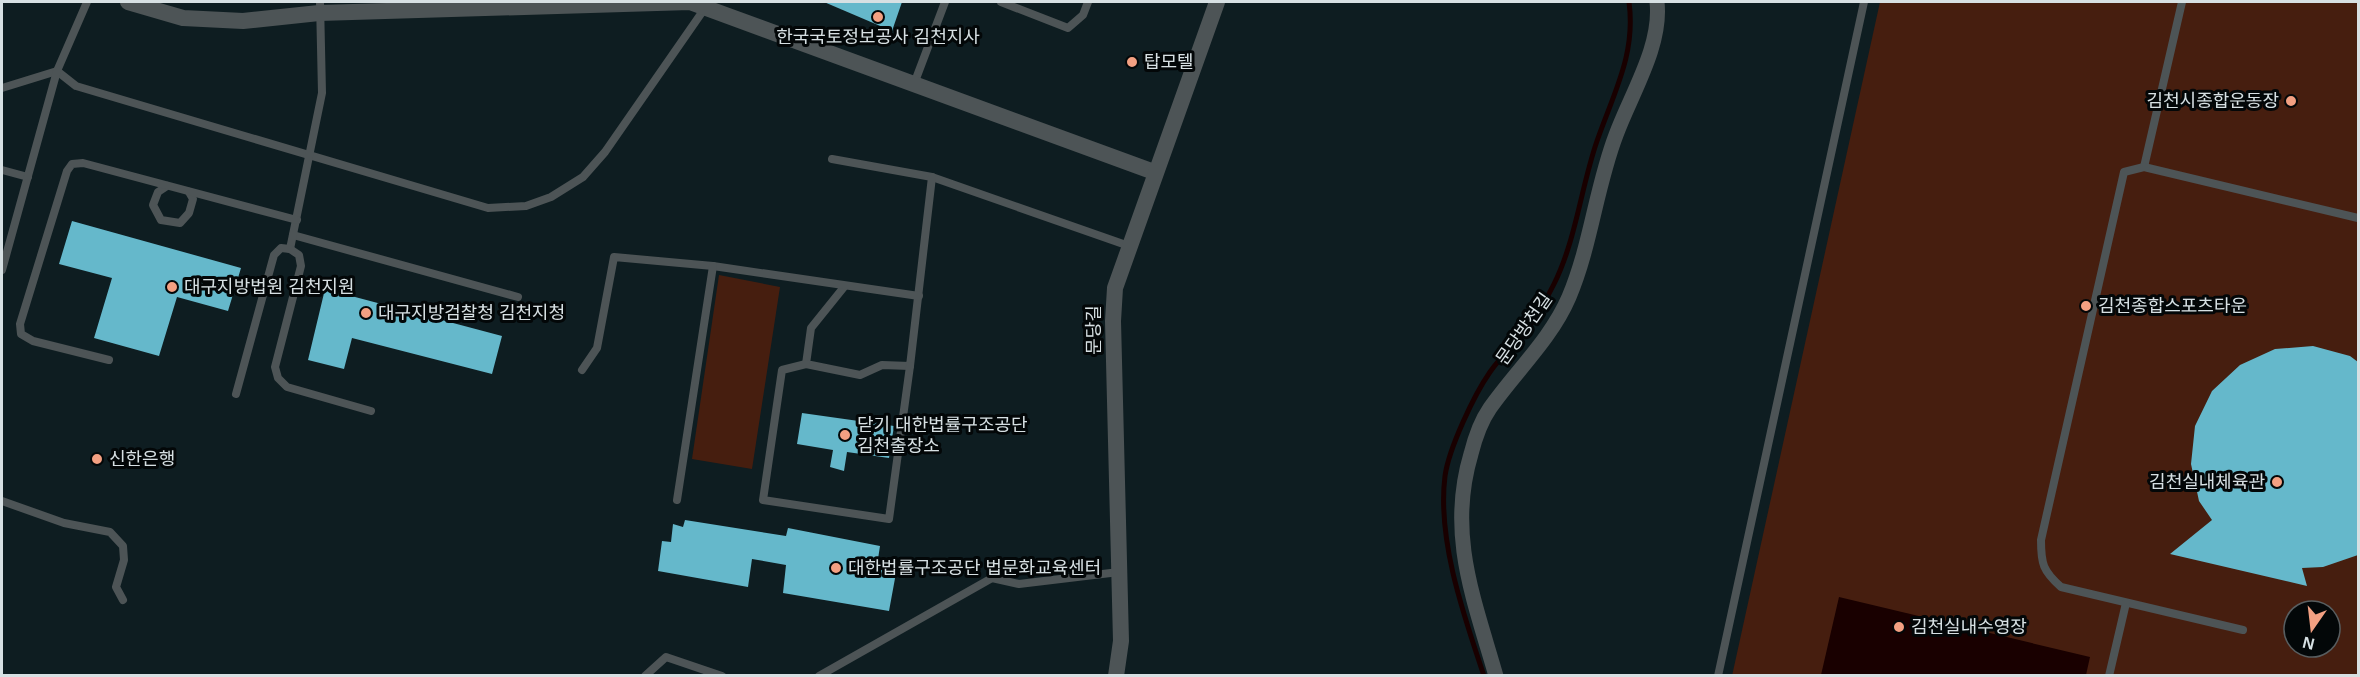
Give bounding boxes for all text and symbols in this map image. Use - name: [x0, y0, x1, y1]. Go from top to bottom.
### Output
- marker: 한국국토정보공사 김천지사: [871, 10, 885, 24]
- place label: 한국국토정보공사 김천지사: [776, 27, 980, 47]
- place label: 탑모텔: [1144, 52, 1194, 72]
- marker: 탑모텔: [1125, 55, 1139, 69]
- place label: 김천시종합운동장: [2147, 91, 2279, 111]
- marker: 김천시종합운동장: [2284, 94, 2298, 108]
- place label: 대구지방법원 김천지원: [184, 277, 355, 297]
- marker: 대구지방법원 김천지원: [165, 280, 179, 294]
- street label: 문당방천길: [1492, 289, 1556, 369]
- place label: 김천종합스포츠타운: [2098, 296, 2247, 316]
- marker: 김천종합스포츠타운: [2079, 299, 2093, 313]
- place label: 대구지방검찰청 김천지청: [378, 303, 565, 323]
- street label: 문당길: [1084, 305, 1104, 355]
- marker: 대구지방검찰청 김천지청: [359, 306, 373, 320]
- place label: 닫기 대한법률구조공단 김천출장소: [857, 415, 1028, 456]
- marker: 닫기 대한법률구조공단 김천출장소: [838, 428, 852, 442]
- place label: 신한은행: [109, 449, 175, 469]
- marker: 신한은행: [90, 452, 104, 466]
- place label: 김천실내체육관: [2149, 472, 2265, 492]
- marker: 김천실내체육관: [2270, 475, 2284, 489]
- place label: 대한법률구조공단 법문화교육센터: [848, 558, 1101, 578]
- marker: 대한법률구조공단 법문화교육센터: [829, 561, 843, 575]
- north arrow: [2282, 599, 2342, 659]
- place label: 김천실내수영장: [1911, 617, 2027, 637]
- marker: 김천실내수영장: [1892, 620, 1906, 634]
- text: N: [2301, 633, 2316, 653]

